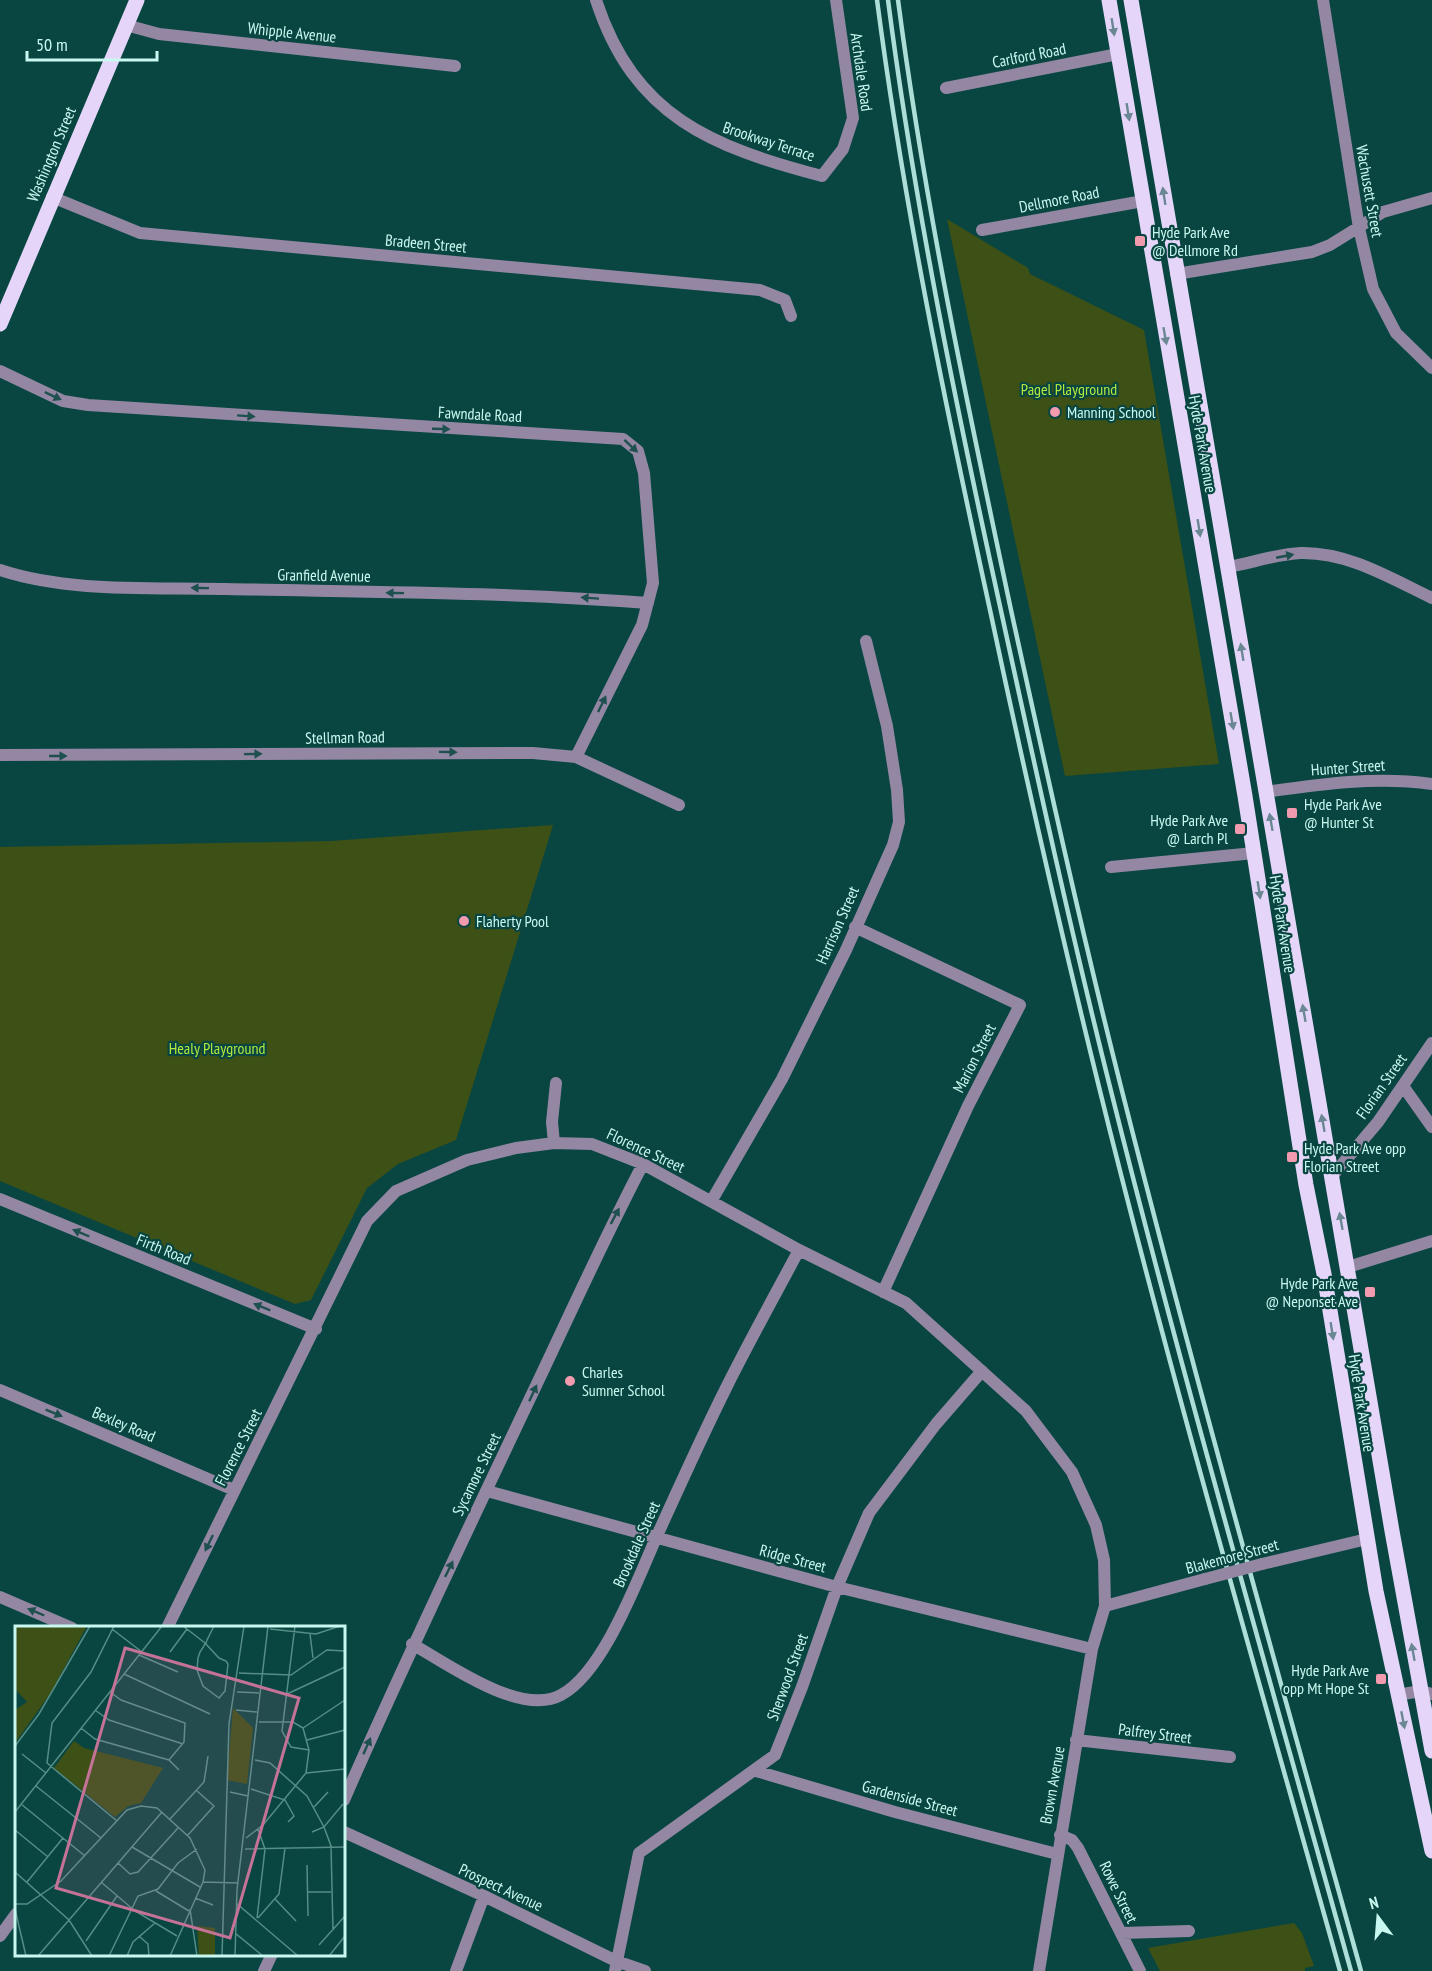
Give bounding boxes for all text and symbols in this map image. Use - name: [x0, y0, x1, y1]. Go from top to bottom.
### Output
- street label: Whipple Avenue: [247, 17, 337, 47]
- one-way arrow: [1109, 18, 1118, 37]
- scale bar: [27, 24, 158, 62]
- street label: Archdale Road: [847, 31, 877, 113]
- text: 50 m: [36, 33, 68, 56]
- street label: Carlford Road: [991, 38, 1068, 72]
- one-way arrow: [1123, 102, 1132, 121]
- street label: Washington Street: [22, 103, 80, 204]
- street label: Brookway Terrace: [720, 117, 818, 165]
- street label: Wachusett Street: [1352, 143, 1388, 239]
- street label: Dellmore Road: [1017, 181, 1101, 217]
- one-way arrow: [1159, 186, 1168, 205]
- place label: Hyde Park Ave @ Dellmore Rd: [1152, 222, 1238, 260]
- street label: Bradeen Street: [384, 229, 468, 257]
- marker: Hyde Park Ave @ Dellmore Rd: [1133, 234, 1147, 248]
- one-way arrow: [1161, 327, 1170, 346]
- park label: Pagel Playground: [1021, 379, 1117, 399]
- one-way arrow: [44, 392, 61, 401]
- street label: Hyde Park Avenue: [1185, 394, 1221, 494]
- street label: Fawndale Road: [438, 402, 522, 426]
- place label: Manning School: [1067, 402, 1156, 422]
- marker: Manning School: [1048, 405, 1062, 419]
- one-way arrow: [237, 411, 256, 421]
- one-way arrow: [431, 424, 450, 433]
- one-way arrow: [623, 439, 638, 453]
- one-way arrow: [1195, 519, 1204, 538]
- one-way arrow: [1276, 551, 1295, 560]
- street label: Granfield Avenue: [277, 564, 371, 586]
- one-way arrow: [191, 583, 210, 593]
- one-way arrow: [386, 588, 405, 598]
- one-way arrow: [581, 593, 600, 603]
- one-way arrow: [1237, 642, 1246, 661]
- one-way arrow: [598, 696, 607, 713]
- one-way arrow: [1228, 711, 1237, 730]
- street label: Stellman Road: [305, 726, 385, 748]
- one-way arrow: [439, 747, 458, 757]
- one-way arrow: [244, 750, 263, 759]
- one-way arrow: [49, 751, 68, 761]
- street label: Hunter Street: [1310, 754, 1386, 780]
- place label: Hyde Park Ave @ Hunter St: [1304, 794, 1382, 832]
- marker: Hyde Park Ave @ Hunter St: [1285, 806, 1299, 820]
- place label: Hyde Park Ave @ Larch Pl: [1150, 810, 1228, 848]
- one-way arrow: [1266, 812, 1275, 831]
- marker: Hyde Park Ave @ Larch Pl: [1233, 822, 1247, 836]
- street label: Hyde Park Avenue: [1265, 874, 1301, 974]
- one-way arrow: [1255, 880, 1264, 899]
- street label: Harrison Street: [811, 882, 863, 967]
- place label: Flaherty Pool: [476, 911, 549, 931]
- marker: Flaherty Pool: [457, 914, 471, 928]
- one-way arrow: [1299, 1003, 1308, 1022]
- street label: Marion Street: [948, 1020, 1000, 1096]
- park label: Healy Playground: [169, 1038, 265, 1058]
- street label: Florian Street: [1351, 1049, 1411, 1122]
- one-way arrow: [1319, 1113, 1328, 1132]
- street label: Florence Street: [604, 1123, 689, 1177]
- place label: Hyde Park Ave opp Florian Street: [1304, 1138, 1406, 1176]
- marker: Hyde Park Ave opp Florian Street: [1285, 1150, 1299, 1164]
- one-way arrow: [610, 1208, 620, 1225]
- one-way arrow: [1336, 1211, 1345, 1230]
- one-way arrow: [72, 1228, 90, 1238]
- street label: Firth Road: [134, 1229, 194, 1269]
- place label: Hyde Park Ave @ Neponset Ave: [1266, 1273, 1358, 1311]
- marker: Hyde Park Ave @ Neponset Ave: [1363, 1285, 1377, 1299]
- one-way arrow: [253, 1302, 271, 1311]
- one-way arrow: [1328, 1322, 1337, 1341]
- street label: Hyde Park Avenue: [1344, 1353, 1380, 1453]
- place label: Charles Sumner School: [582, 1362, 665, 1400]
- marker: Charles Sumner School: [563, 1374, 577, 1388]
- one-way arrow: [529, 1385, 538, 1402]
- street label: Bexley Road: [89, 1402, 159, 1446]
- street label: Florence Street: [210, 1405, 266, 1489]
- one-way arrow: [45, 1409, 63, 1418]
- street label: Sycamore Street: [447, 1429, 505, 1519]
- street label: Brookdale Street: [608, 1497, 664, 1590]
- one-way arrow: [204, 1534, 213, 1551]
- street label: Blakemore Street: [1183, 1534, 1281, 1578]
- street label: Ridge Street: [758, 1540, 829, 1577]
- one-way arrow: [444, 1560, 453, 1577]
- one-way arrow: [27, 1607, 45, 1616]
- inset map: [15, 1626, 345, 1956]
- street label: Sherwood Street: [762, 1630, 812, 1723]
- one-way arrow: [1408, 1643, 1417, 1662]
- place label: Hyde Park Ave opp Mt Hope St: [1283, 1660, 1370, 1698]
- marker: Hyde Park Ave opp Mt Hope St: [1374, 1672, 1388, 1686]
- one-way arrow: [1399, 1710, 1408, 1729]
- street label: Palfrey Street: [1117, 1719, 1193, 1747]
- one-way arrow: [363, 1737, 372, 1755]
- street label: Brown Avenue: [1035, 1745, 1069, 1825]
- street label: Gardenside Street: [860, 1776, 961, 1821]
- street label: Rowe Street: [1095, 1858, 1143, 1927]
- street label: Prospect Avenue: [456, 1859, 546, 1915]
- north arrow: [1348, 1887, 1408, 1947]
- text: N: [1367, 1892, 1381, 1913]

